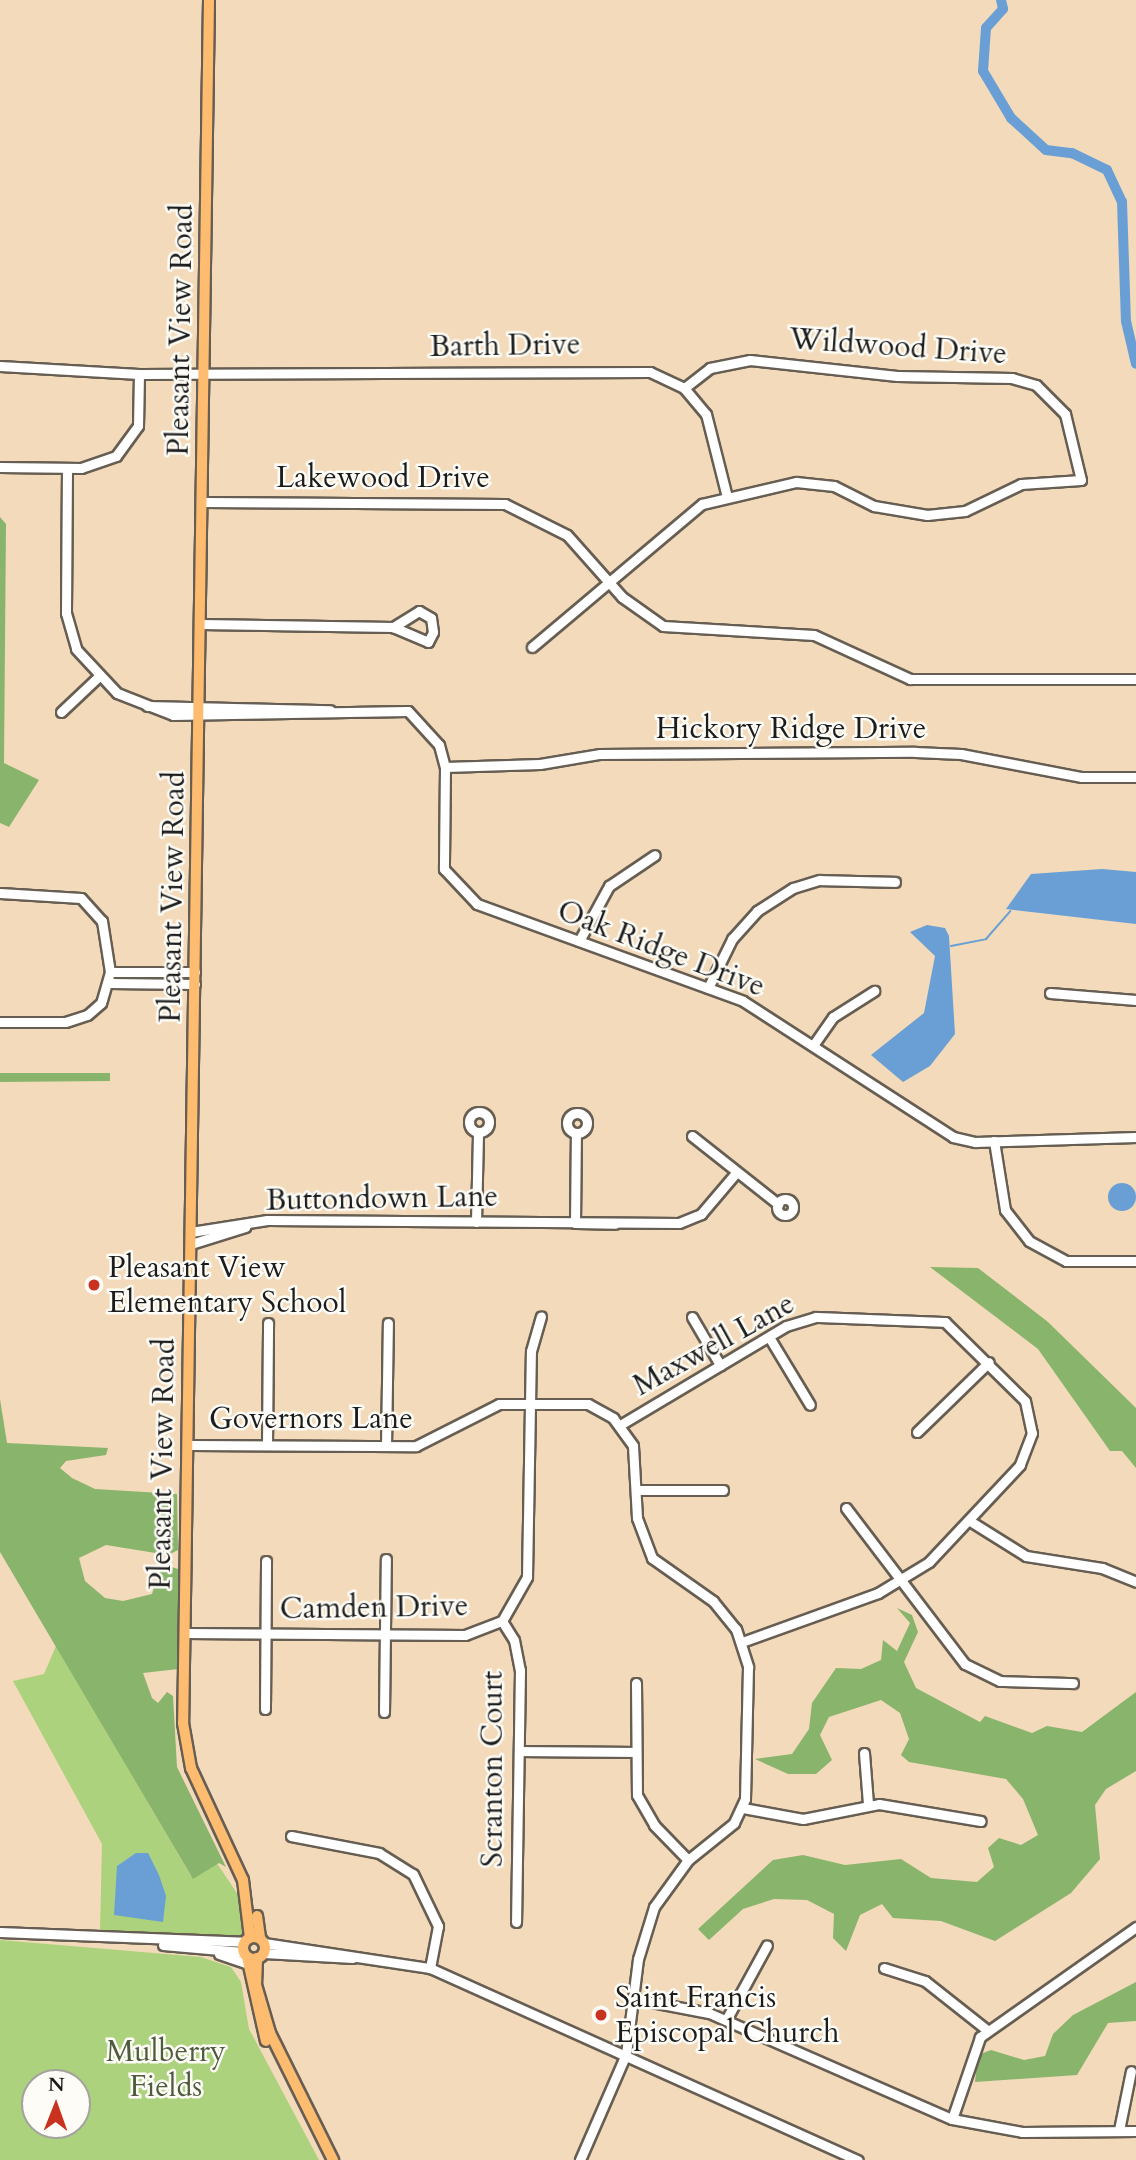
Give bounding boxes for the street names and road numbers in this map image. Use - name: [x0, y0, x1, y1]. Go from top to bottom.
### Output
- street label: Pleasant View Road: [161, 204, 201, 456]
- street label: Wildwood Drive: [788, 321, 1008, 373]
- street label: Barth Drive: [429, 327, 581, 365]
- street label: Lakewood Drive: [276, 460, 490, 496]
- street label: Hickory Ridge Drive: [656, 711, 926, 747]
- street label: Pleasant View Road: [153, 771, 193, 1023]
- street label: Oak Ridge Drive: [552, 893, 770, 1005]
- street label: Buttondown Lane: [266, 1179, 498, 1219]
- street label: Maxwell Lane: [627, 1286, 801, 1404]
- street label: Pleasant View Road: [143, 1338, 183, 1590]
- street label: Governors Lane: [209, 1401, 413, 1437]
- street label: Camden Drive: [279, 1588, 469, 1628]
- street label: Scranton Court: [475, 1671, 511, 1867]

